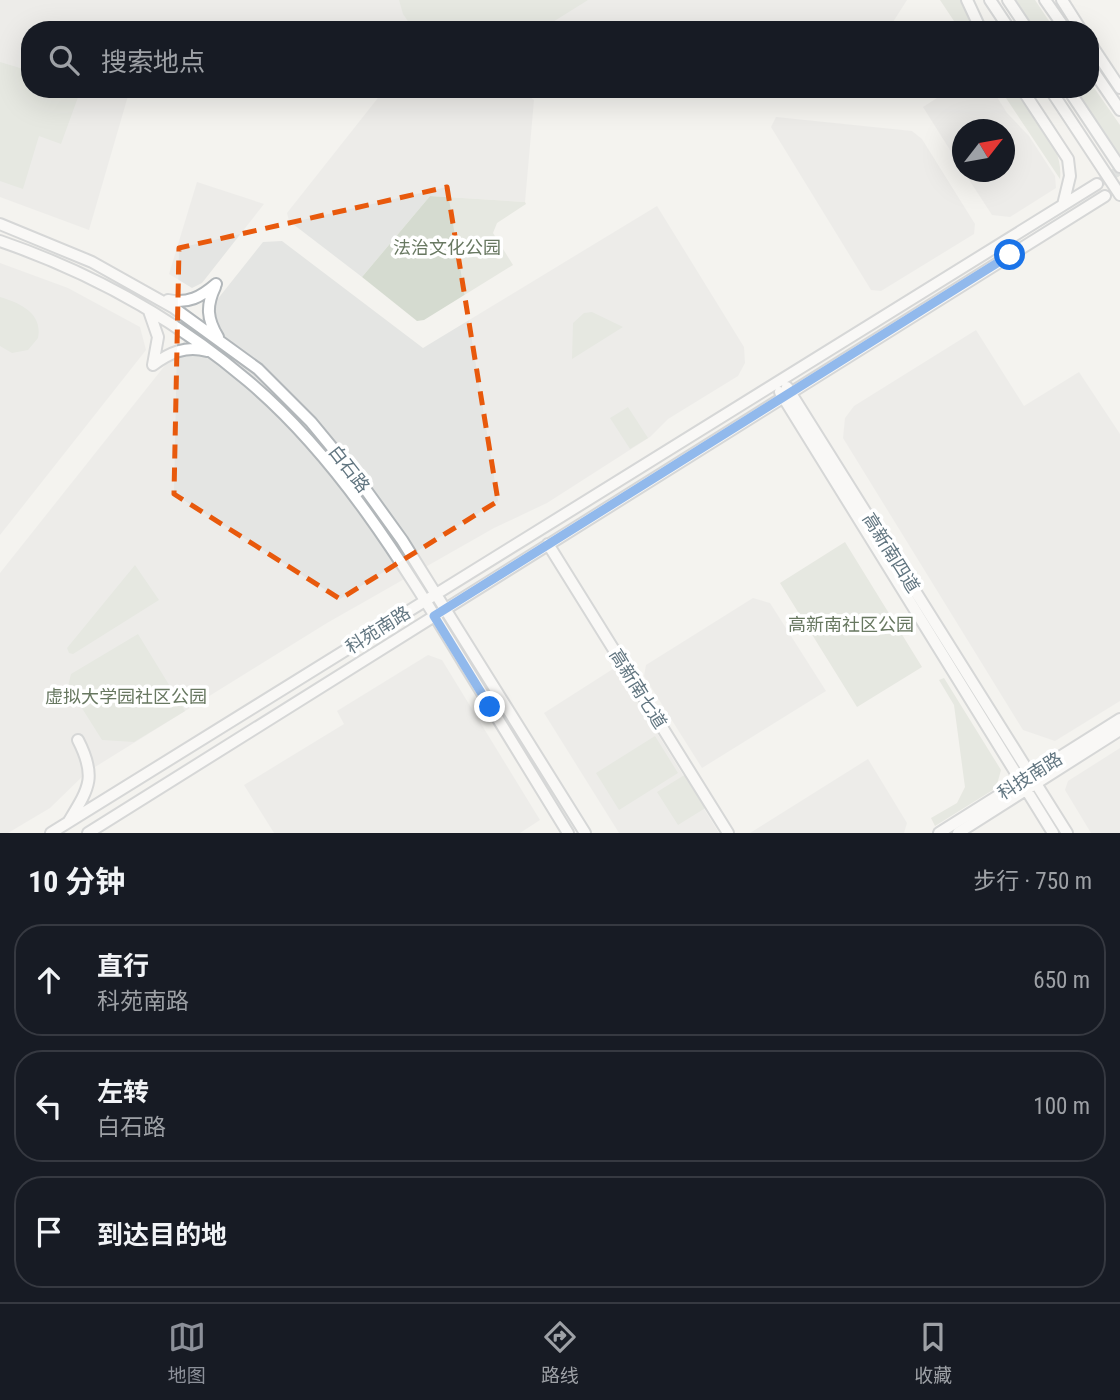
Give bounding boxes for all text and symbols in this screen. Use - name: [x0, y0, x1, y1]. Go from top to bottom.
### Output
- search box: [21, 21, 1099, 98]
- icon: search: [45, 41, 83, 79]
- text: 搜索地点: [101, 47, 205, 77]
- north arrow: [952, 119, 1015, 182]
- park label: 法治文化公园: [393, 237, 501, 258]
- route start: [994, 239, 1025, 270]
- street label: 白石路: [324, 441, 374, 496]
- street label: 高新南四道: [859, 509, 924, 596]
- street label: 科苑南路: [342, 602, 414, 658]
- park label: 高新南社区公园: [788, 614, 914, 635]
- street label: 高新南七道: [606, 645, 671, 732]
- park label: 虚拟大学园社区公园: [45, 686, 207, 707]
- route end: [474, 691, 505, 722]
- street label: 科技南路: [994, 748, 1066, 804]
- text: 10 分钟: [28, 864, 125, 899]
- text: 步行 · 750 m: [973, 868, 1092, 895]
- text: 直行: [97, 951, 149, 981]
- icon: ahead: [30, 961, 68, 999]
- text: 650 m: [1033, 967, 1090, 994]
- text: 科苑南路: [97, 988, 189, 1015]
- text: 左转: [97, 1077, 149, 1107]
- icon: left: [30, 1087, 68, 1125]
- text: 100 m: [1033, 1093, 1090, 1120]
- text: 白石路: [97, 1114, 166, 1141]
- icon: arrive: [30, 1213, 68, 1251]
- text: 到达目的地: [97, 1220, 227, 1250]
- tab: 地图: [168, 1318, 206, 1387]
- tab: 路线: [541, 1318, 579, 1387]
- tab: 收藏: [914, 1318, 952, 1387]

